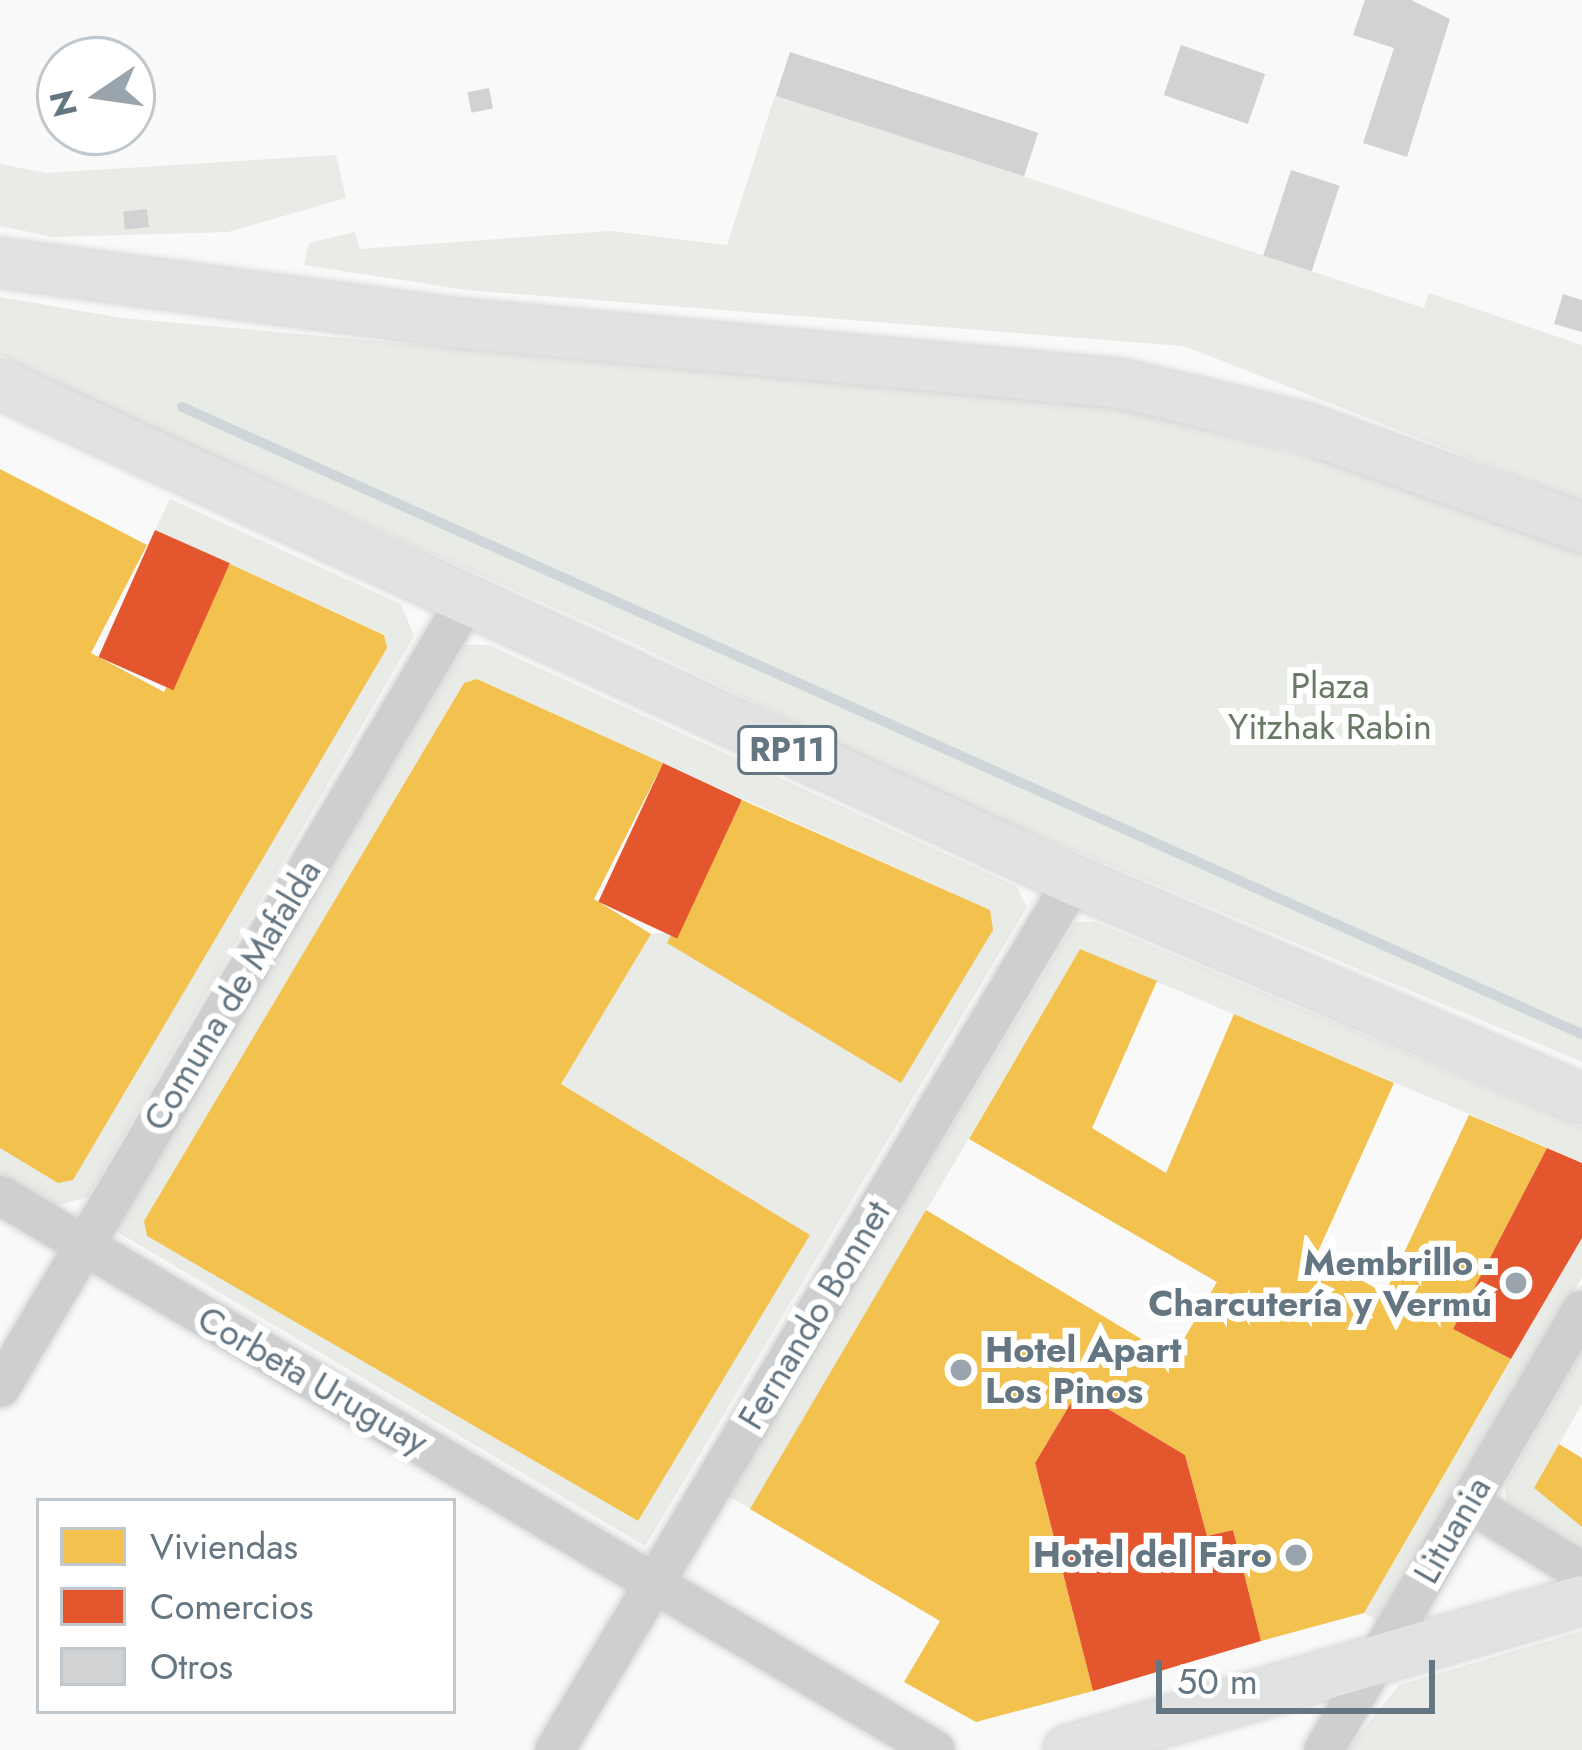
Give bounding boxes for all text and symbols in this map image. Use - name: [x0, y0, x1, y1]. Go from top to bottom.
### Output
- north arrow: [36, 36, 156, 156]
- text: N: [38, 85, 89, 122]
- park label: Plaza Yitzhak Rabin: [1228, 663, 1432, 748]
- road number: RP11: [736, 723, 838, 777]
- street label: Comuna de Mafalda: [134, 852, 330, 1138]
- street label: Fernando Bonnet: [729, 1193, 899, 1437]
- place label: Membrillo - Charcutería y Vermú: [1148, 1240, 1492, 1325]
- marker: Membrillo - Charcutería y Vermú: [1503, 1270, 1529, 1296]
- street label: Corbeta Uruguay: [190, 1297, 436, 1463]
- place label: Hotel Apart Los Pinos: [985, 1327, 1181, 1412]
- marker: Hotel Apart Los Pinos: [948, 1357, 974, 1383]
- street label: Lituania: [1404, 1469, 1500, 1591]
- legend: [36, 1498, 456, 1714]
- text: Viviendas: [150, 1520, 298, 1572]
- place label: Hotel del Faro: [1033, 1533, 1272, 1577]
- marker: Hotel del Faro: [1283, 1542, 1309, 1568]
- text: Comercios: [150, 1580, 313, 1632]
- scale bar: [1162, 1636, 1441, 1710]
- text: Otros: [150, 1640, 233, 1692]
- text: 50 m: [1177, 1655, 1258, 1707]

